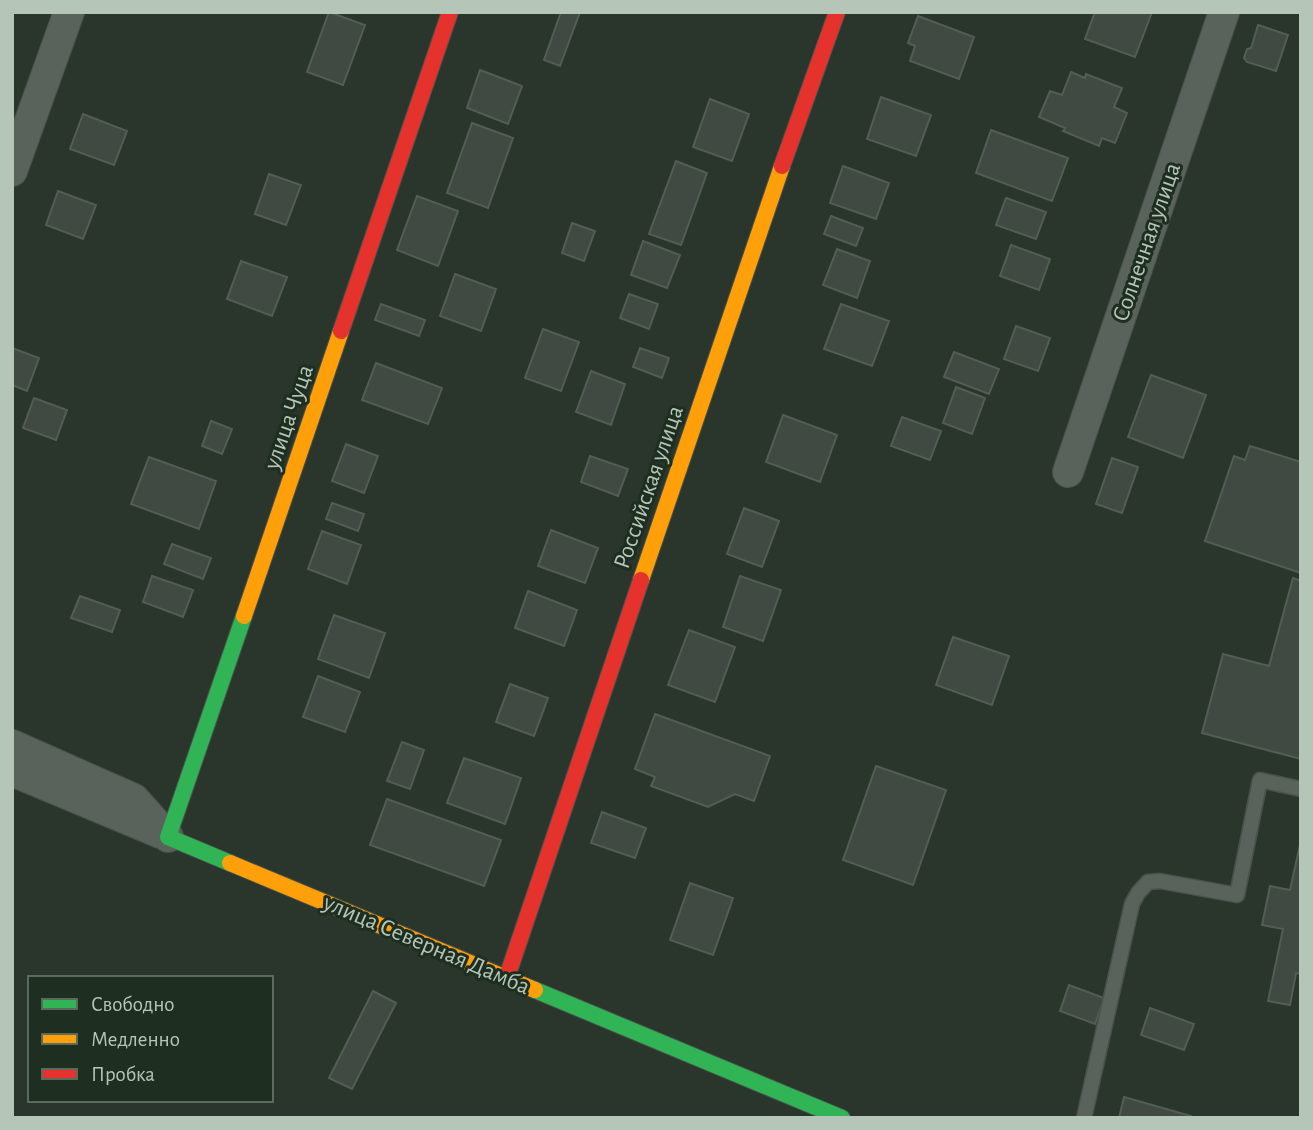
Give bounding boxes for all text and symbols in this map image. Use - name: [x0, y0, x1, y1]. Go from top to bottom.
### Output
- street label: Солнечная улица: [1109, 160, 1185, 325]
- street label: улица Чуца: [260, 362, 318, 474]
- street label: Российская улица: [610, 403, 688, 572]
- street label: улица Северная Дамба: [319, 890, 533, 999]
- legend: [28, 976, 273, 1102]
- text: Свободно: [91, 994, 175, 1015]
- text: Медленно: [91, 1029, 180, 1050]
- text: Пробка: [91, 1064, 155, 1085]

